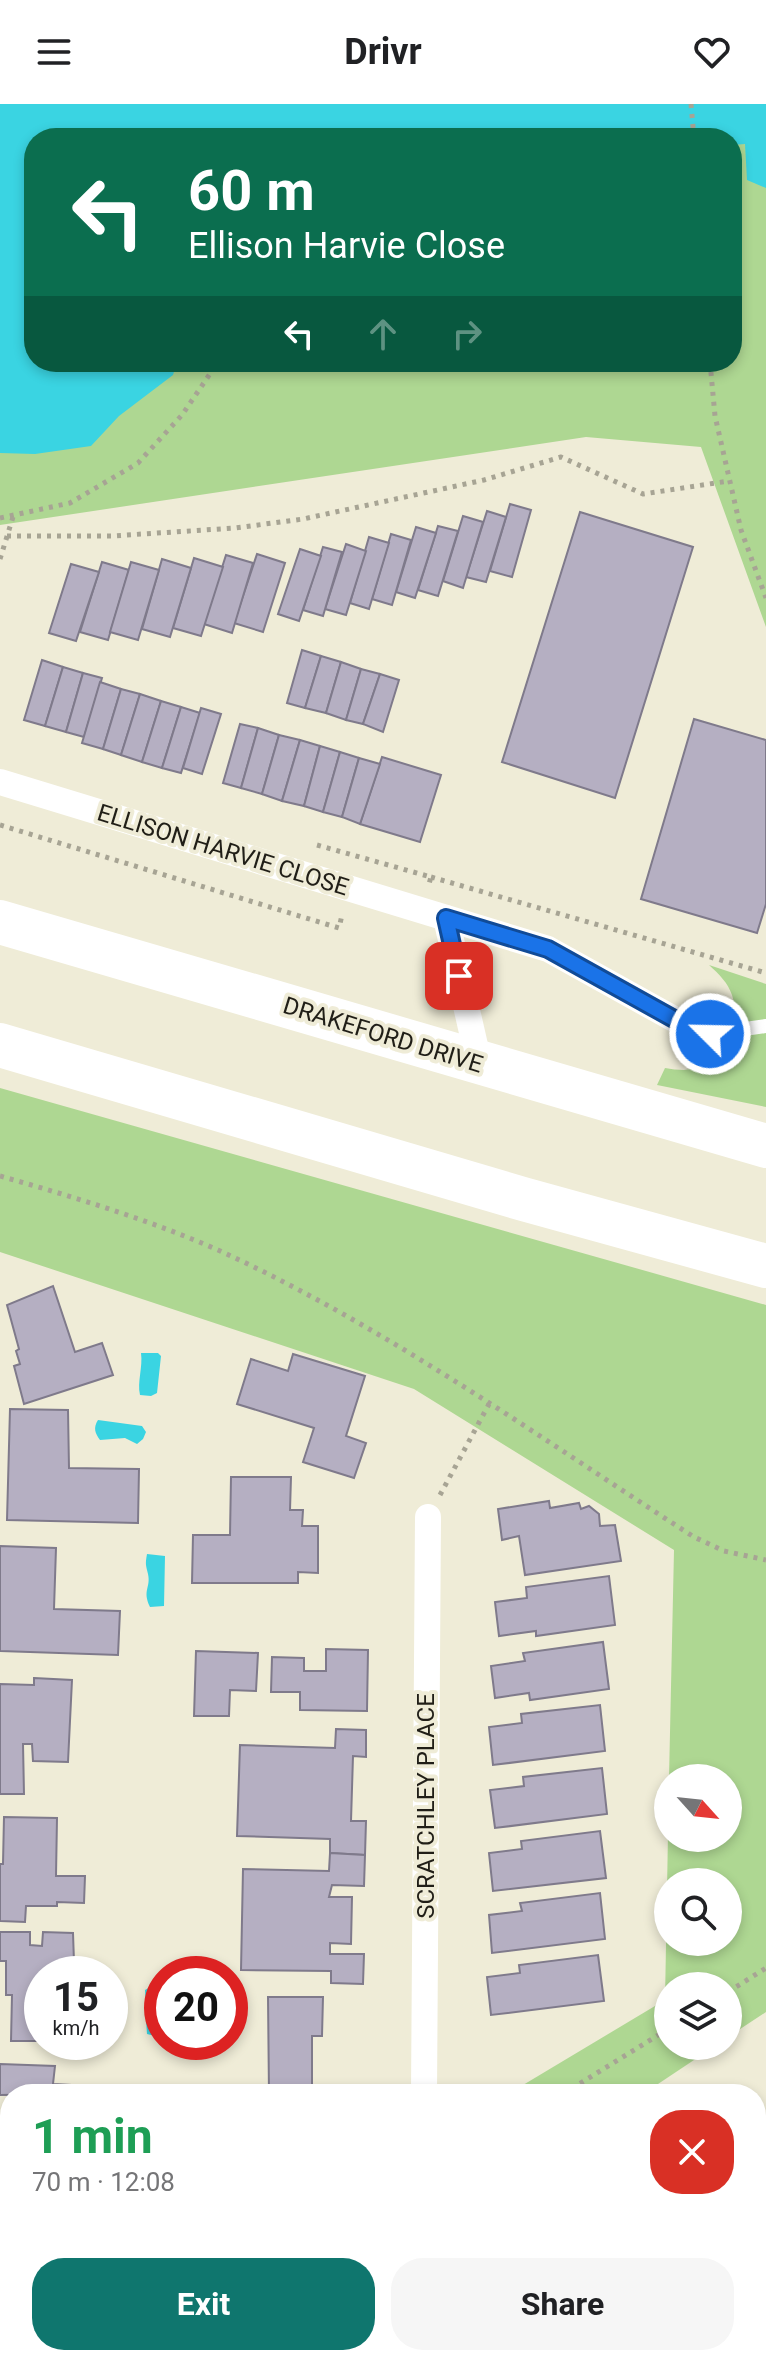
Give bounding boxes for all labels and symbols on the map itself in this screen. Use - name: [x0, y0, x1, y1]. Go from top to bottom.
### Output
- street label: ELLISON HARVIE CLOSE: [94, 798, 352, 902]
- pin: [425, 942, 493, 1010]
- street label: DRAKEFORD DRIVE: [280, 991, 486, 1079]
- position arrow: [668, 992, 752, 1076]
- street label: SCRATCHLEY PLACE: [412, 1693, 440, 1919]
- north arrow: [654, 1764, 742, 1852]
- speed limit sign: 20: [144, 1956, 248, 2060]

